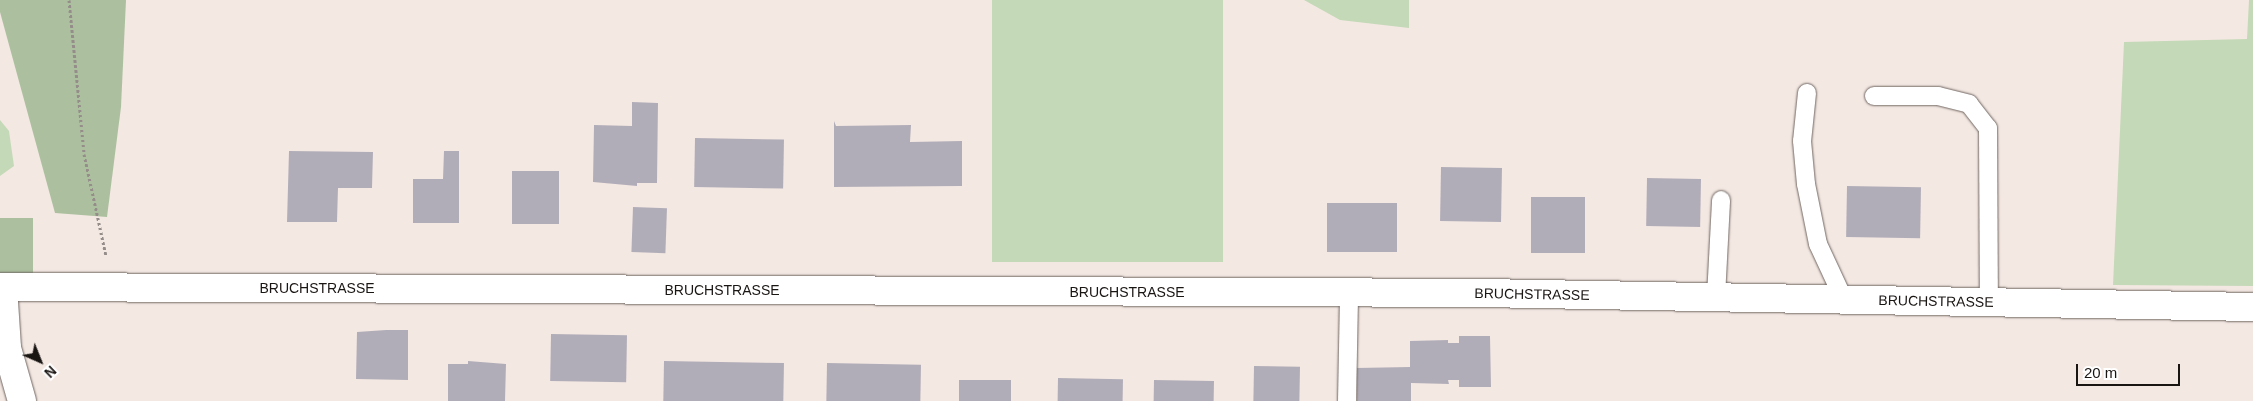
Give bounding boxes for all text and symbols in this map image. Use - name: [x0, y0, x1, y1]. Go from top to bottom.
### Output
- street label: BRUCHSTRASSE: [259, 280, 375, 296]
- street label: BRUCHSTRASSE: [664, 282, 780, 298]
- street label: BRUCHSTRASSE: [1069, 284, 1185, 300]
- street label: BRUCHSTRASSE: [1474, 285, 1590, 303]
- street label: BRUCHSTRASSE: [1878, 292, 1994, 310]
- north arrow: [15, 336, 65, 386]
- scale bar: [2078, 354, 2182, 386]
- text: N: [41, 363, 60, 381]
- text: 20 m: [2084, 364, 2117, 381]

